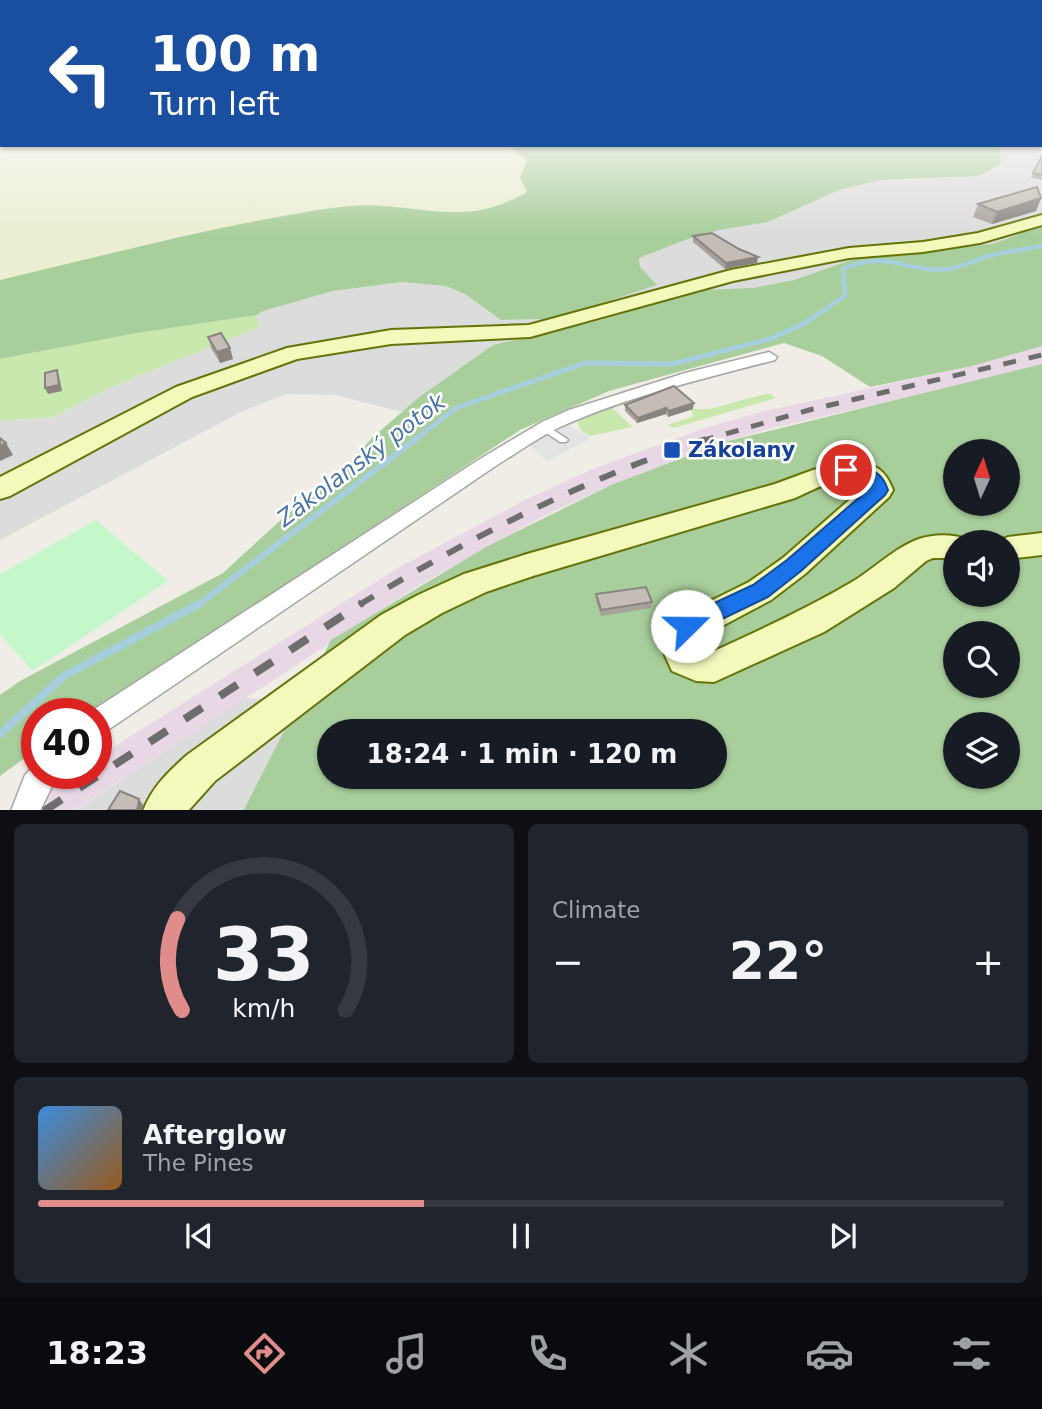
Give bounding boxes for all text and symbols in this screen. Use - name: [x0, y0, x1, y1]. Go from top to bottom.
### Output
- text: 100 m: [150, 26, 320, 83]
- icon: left: [35, 28, 126, 119]
- text: Turn left: [150, 85, 280, 123]
- water label: Zákolanský potok: [271, 387, 451, 532]
- place label: Zákolany: [688, 438, 796, 462]
- north arrow: [943, 439, 1020, 516]
- map controls: [943, 439, 1020, 789]
- marker: Zákolany: [662, 440, 682, 460]
- pin: [816, 440, 876, 500]
- icon: arrive: [827, 451, 865, 489]
- button: sound: [943, 530, 1020, 607]
- position arrow: [650, 589, 724, 663]
- button: search: [943, 621, 1020, 698]
- speed limit sign: 40: [21, 698, 112, 789]
- button: layers: [943, 712, 1020, 789]
- text: 18:24 · 1 min · 120 m: [367, 739, 677, 769]
- text: Climate: [552, 897, 641, 923]
- text: 33: [213, 912, 315, 997]
- text: 22°: [729, 931, 827, 991]
- text: −: [552, 940, 584, 984]
- text: +: [972, 940, 1004, 984]
- text: km/h: [232, 993, 296, 1022]
- text: Afterglow: [143, 1120, 287, 1150]
- text: The Pines: [143, 1150, 254, 1176]
- icon: previous: [180, 1217, 218, 1255]
- icon: pause: [502, 1217, 540, 1255]
- icon: next: [824, 1217, 862, 1255]
- icon: directions: [240, 1329, 289, 1378]
- icon: music: [382, 1329, 431, 1378]
- icon: phone: [523, 1329, 572, 1378]
- icon: climate: [664, 1329, 713, 1378]
- icon: car: [805, 1329, 854, 1378]
- icon: filters: [947, 1329, 996, 1378]
- text: 18:23: [46, 1334, 148, 1372]

